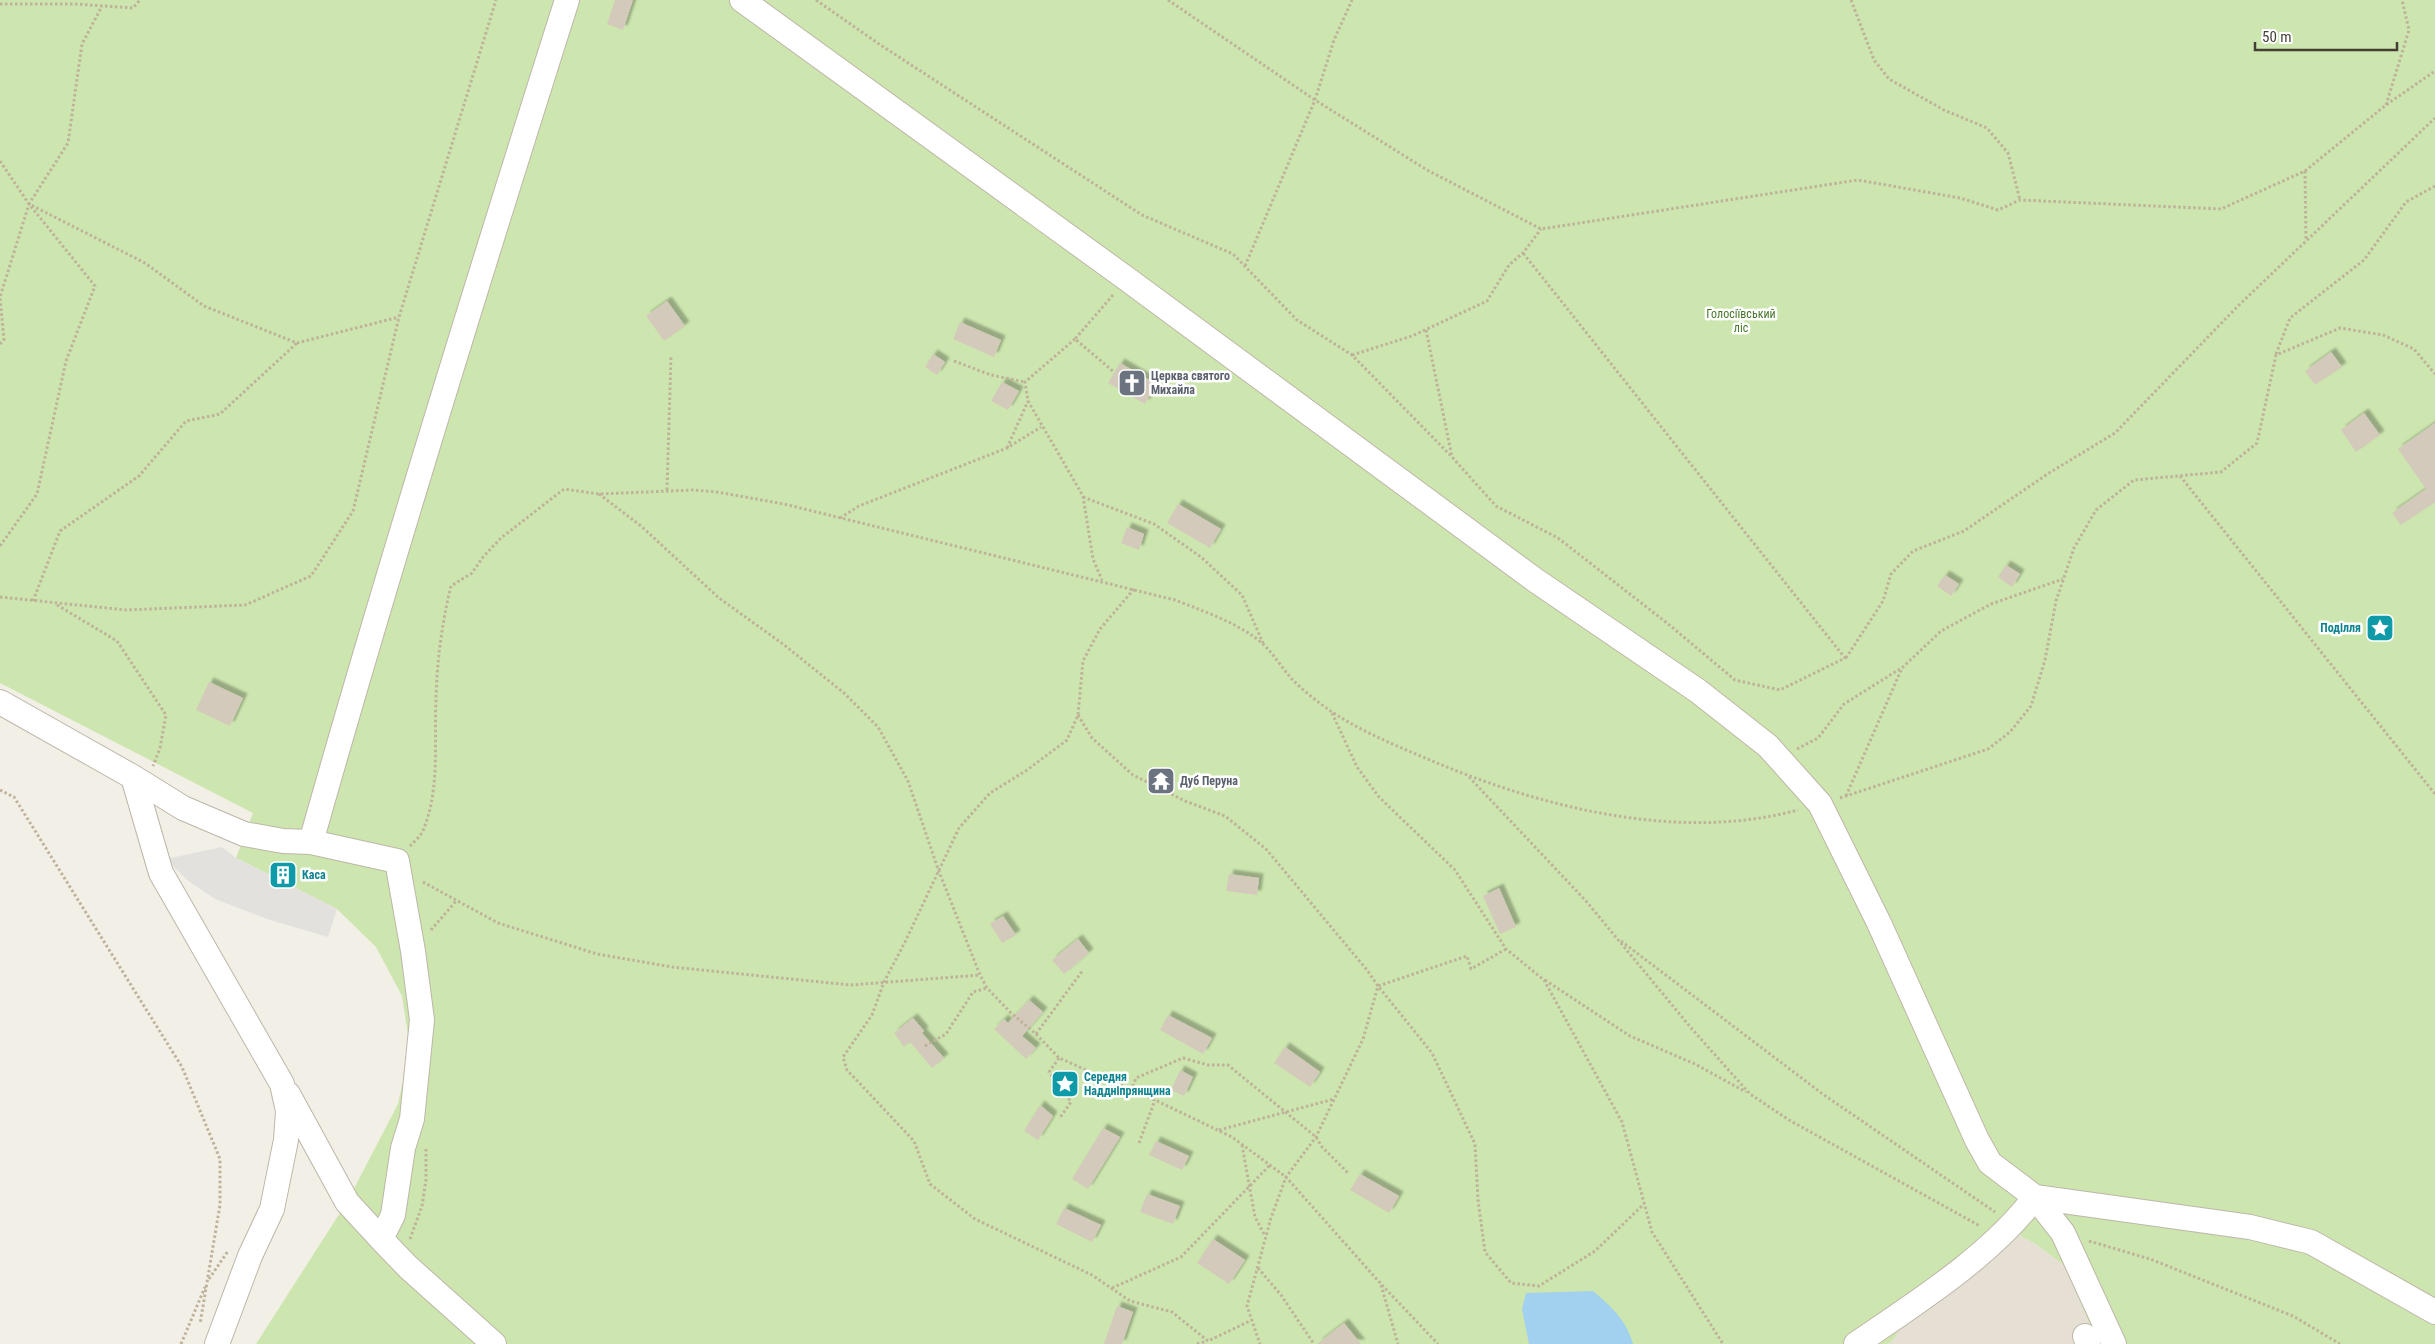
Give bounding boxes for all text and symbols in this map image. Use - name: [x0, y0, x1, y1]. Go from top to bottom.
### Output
- scale bar: [2255, 20, 2398, 52]
- text: 50 m: [2262, 28, 2292, 46]
- park label: Голосіївський ліс: [1706, 307, 1776, 335]
- church icon: Церква святого Михайла: [1117, 368, 1147, 398]
- place label: Церква святого Михайла: [1151, 369, 1230, 397]
- place icon: Поділля: [2365, 613, 2395, 643]
- place label: Поділля: [2320, 621, 2361, 635]
- temple icon: Дуб Перуна: [1146, 766, 1176, 796]
- place label: Дуб Перуна: [1180, 774, 1238, 788]
- building icon: Каса: [268, 860, 298, 890]
- place label: Каса: [302, 868, 326, 882]
- place icon: Середня Наддніпрянщина: [1050, 1069, 1080, 1099]
- place label: Середня Наддніпрянщина: [1084, 1070, 1171, 1098]

